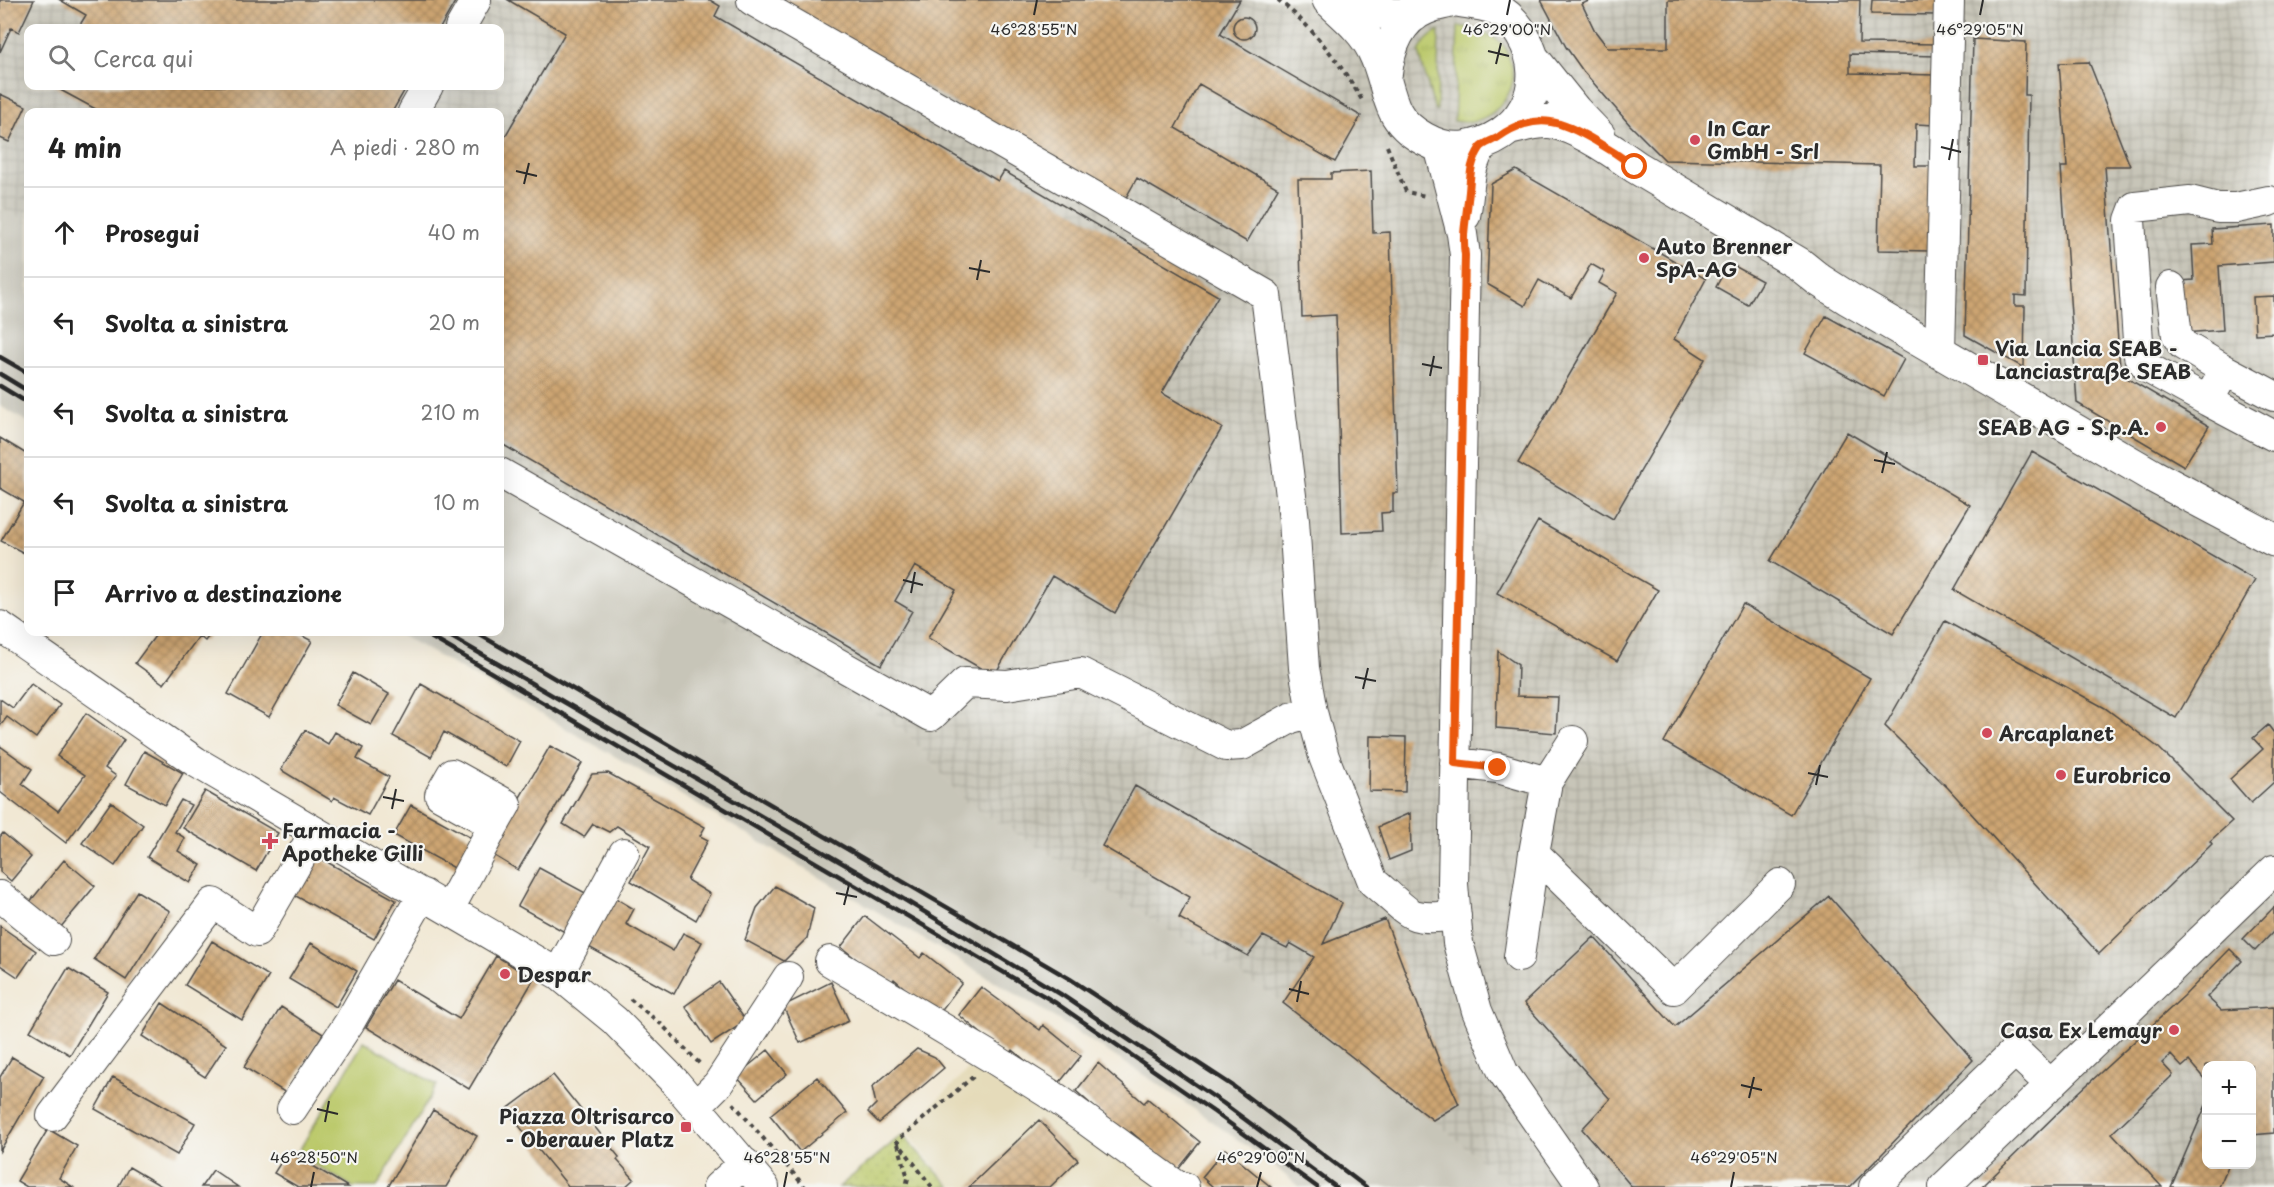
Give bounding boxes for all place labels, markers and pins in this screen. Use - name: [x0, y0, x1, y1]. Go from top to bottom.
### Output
- place label: In Car GmbH - Srl: [1707, 113, 1819, 166]
- marker: In Car GmbH - Srl: [1688, 133, 1702, 147]
- place label: Auto Brenner SpA-AG: [1656, 231, 1793, 284]
- marker: Auto Brenner SpA-AG: [1637, 251, 1651, 265]
- place label: Via Lancia SEAB - Lanciastraße SEAB: [1995, 333, 2191, 386]
- marker: Via Lancia SEAB - Lanciastraße SEAB: [1976, 353, 1990, 367]
- place label: SEAB AG - S.p.A.: [1978, 412, 2149, 442]
- marker: SEAB AG - S.p.A.: [2154, 420, 2168, 434]
- place label: Arcaplanet: [1998, 718, 2114, 748]
- marker: Arcaplanet: [1980, 726, 1994, 740]
- place label: Eurobrico: [2073, 760, 2171, 790]
- marker: Eurobrico: [2054, 768, 2068, 782]
- place label: Farmacia - Apotheke Gilli: [282, 815, 423, 868]
- marker: Farmacia - Apotheke Gilli: [263, 834, 277, 848]
- place label: Despar: [517, 959, 592, 989]
- marker: Despar: [498, 967, 512, 981]
- place label: Casa Ex Lemayr: [2000, 1015, 2163, 1045]
- marker: Casa Ex Lemayr: [2167, 1023, 2181, 1037]
- place label: Piazza Oltrisarco - Oberauer Platz: [499, 1101, 674, 1154]
- marker: Piazza Oltrisarco - Oberauer Platz: [679, 1120, 693, 1134]

